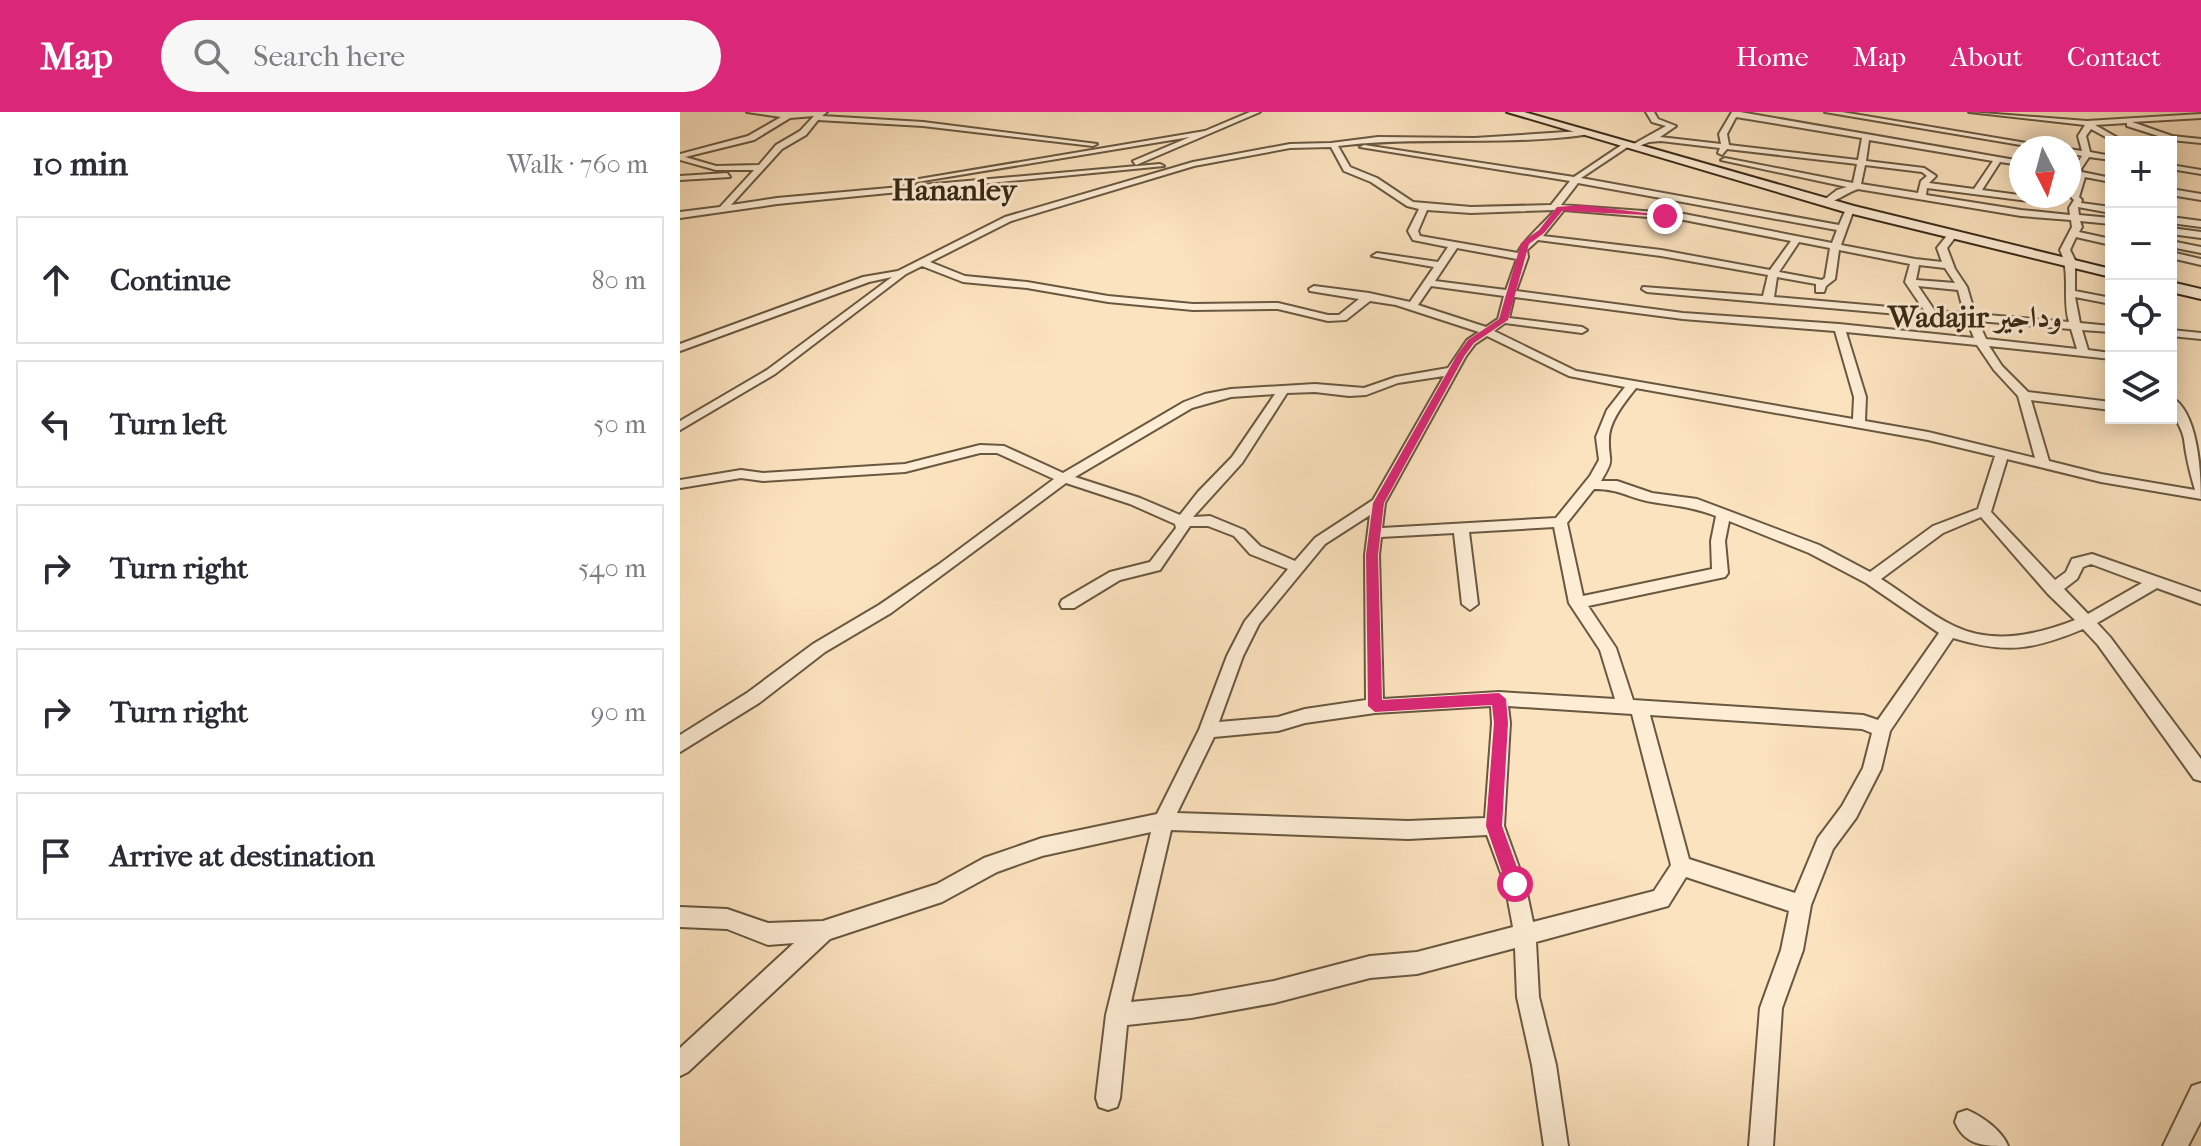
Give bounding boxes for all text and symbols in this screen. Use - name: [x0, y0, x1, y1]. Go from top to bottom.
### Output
- search box: [161, 20, 721, 92]
- text: Map: [40, 34, 113, 79]
- icon: search: [189, 34, 233, 78]
- text: Search here: [253, 39, 405, 74]
- text: Home: [1736, 40, 1809, 73]
- text: Map: [1853, 40, 1906, 73]
- text: About: [1950, 40, 2023, 73]
- text: Contact: [2067, 40, 2161, 73]
- north arrow: [2009, 136, 2081, 208]
- map controls: [2105, 136, 2177, 424]
- button: +: [2105, 136, 2177, 208]
- text: 10 min: [32, 144, 128, 184]
- text: Walk · 760 m: [507, 149, 648, 180]
- district label: Hananley: [892, 173, 1018, 208]
- route end: [1647, 198, 1683, 234]
- button: −: [2105, 208, 2177, 280]
- icon: ahead: [34, 258, 78, 302]
- text: Continue: [110, 263, 231, 298]
- text: 80 m: [591, 265, 646, 296]
- button: locate: [2105, 280, 2177, 352]
- district label: Wadajir وداجير: [1886, 300, 2062, 335]
- button: layers: [2105, 352, 2177, 424]
- icon: left: [34, 402, 78, 446]
- text: Turn left: [110, 407, 227, 442]
- text: 50 m: [593, 409, 646, 440]
- icon: right: [34, 546, 78, 590]
- text: Turn right: [110, 551, 248, 586]
- text: 540 m: [578, 553, 646, 584]
- icon: right: [34, 690, 78, 734]
- text: Turn right: [110, 695, 248, 730]
- text: 90 m: [591, 697, 646, 728]
- icon: arrive: [34, 834, 78, 878]
- text: Arrive at destination: [110, 839, 375, 874]
- route start: [1497, 866, 1533, 902]

